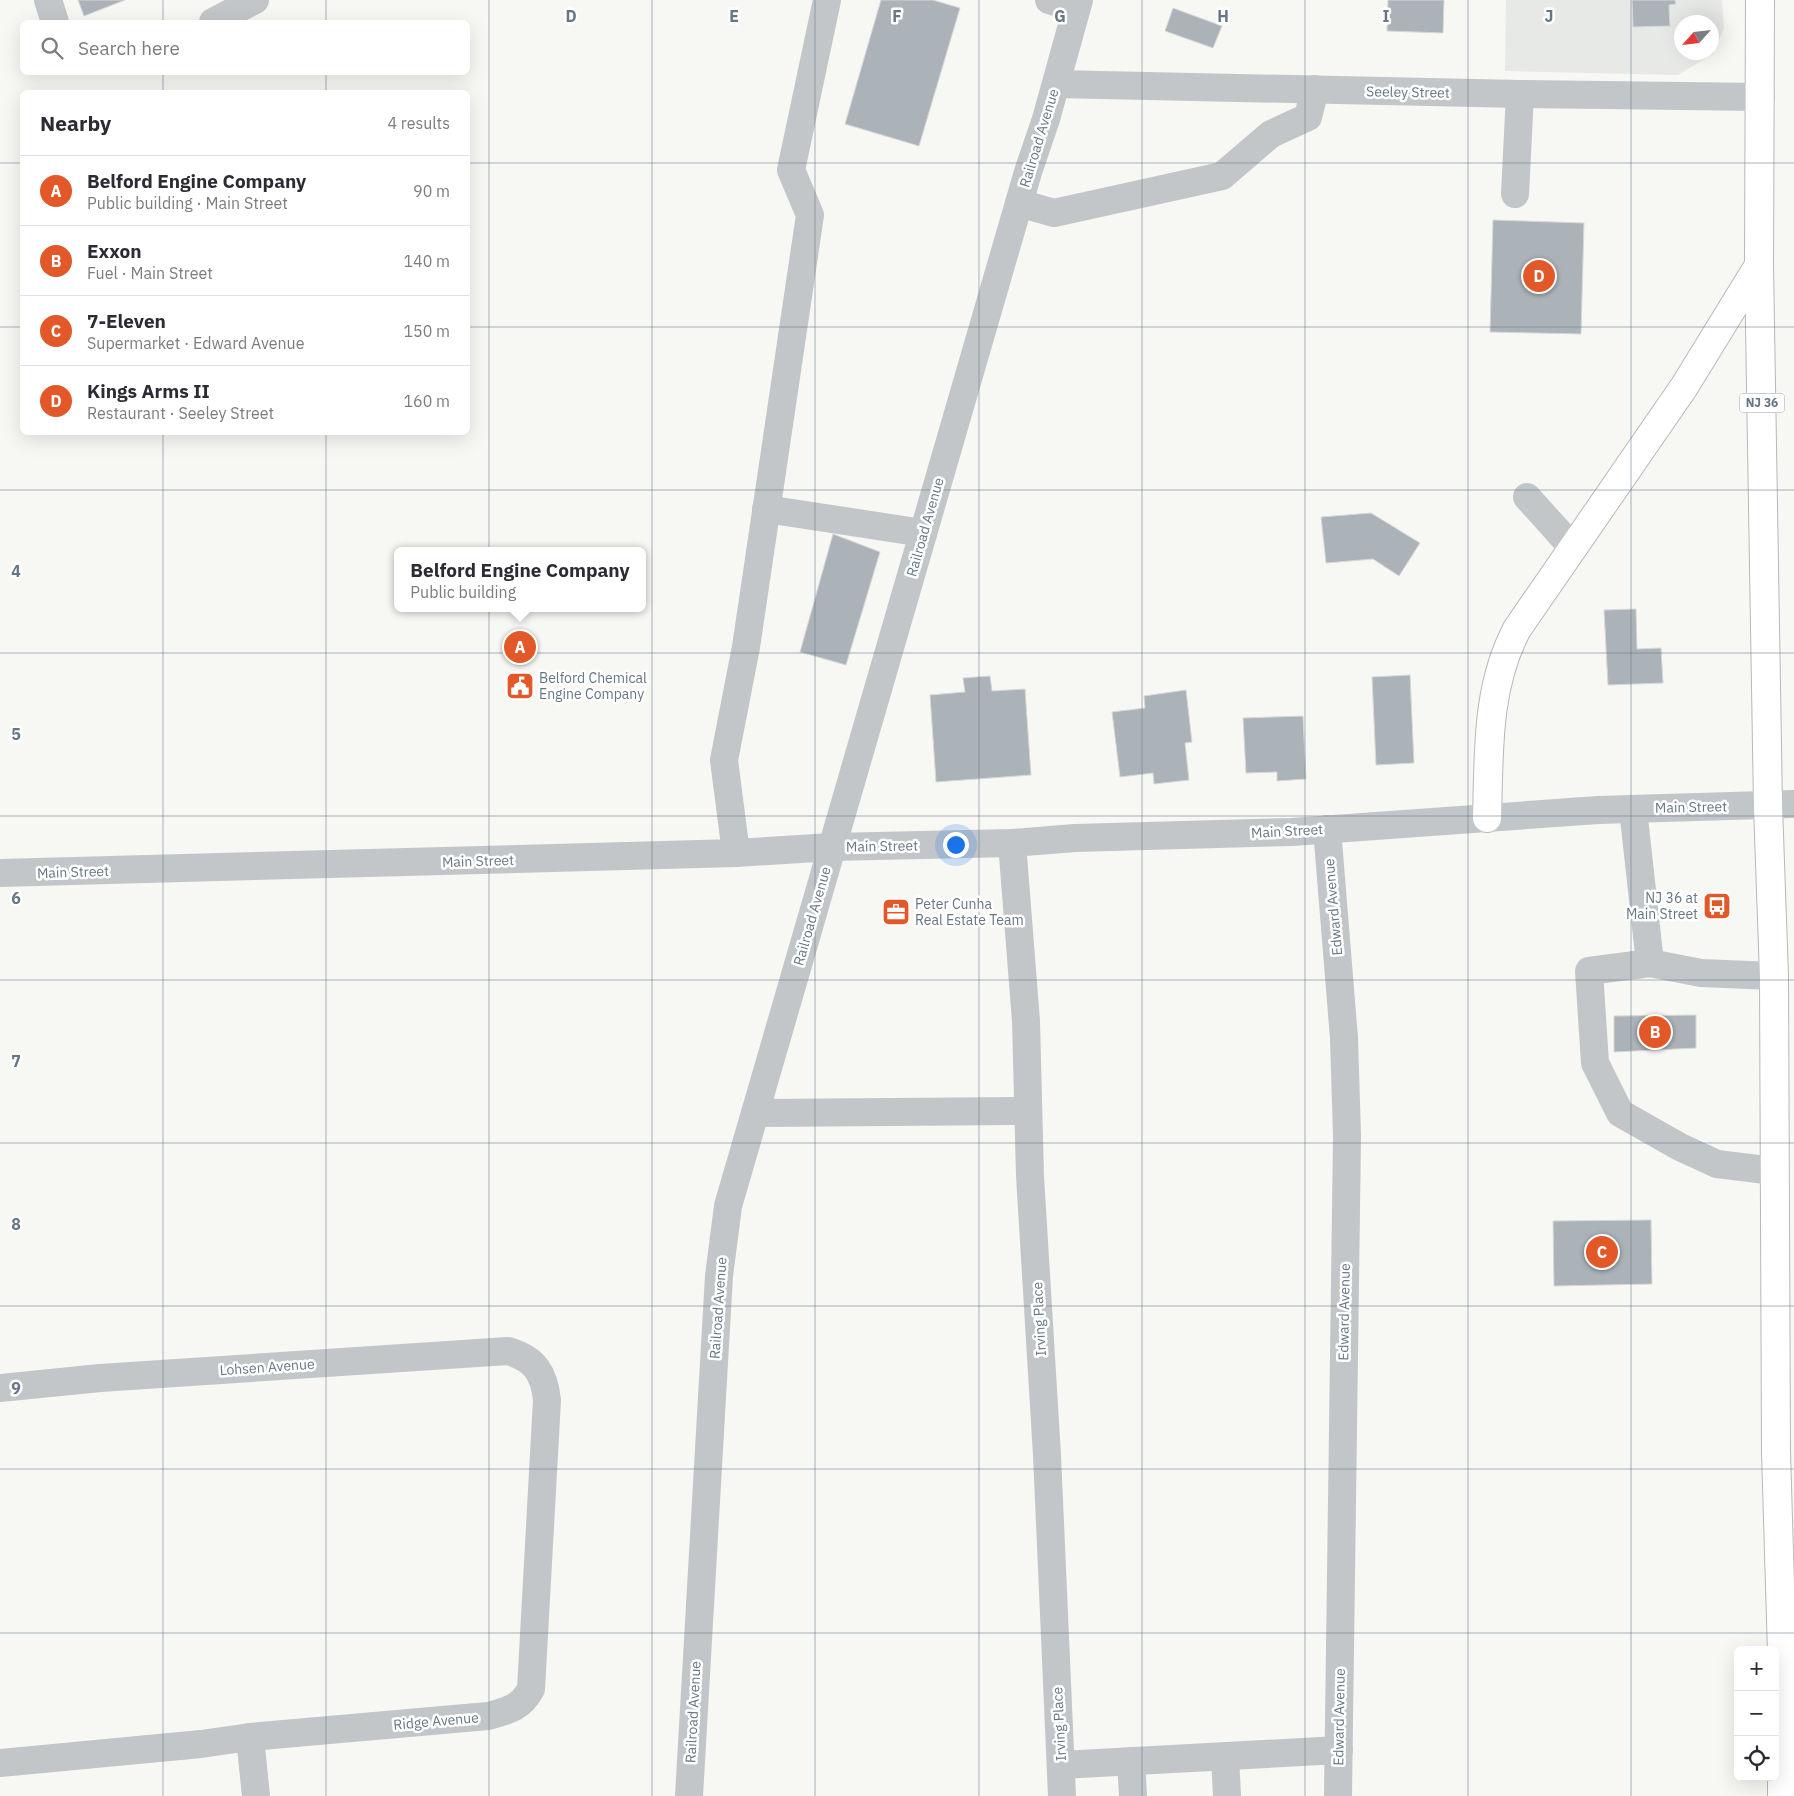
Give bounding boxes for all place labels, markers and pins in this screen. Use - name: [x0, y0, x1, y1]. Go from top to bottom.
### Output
- pin: D: [1523, 257, 1555, 295]
- pin: A: [504, 628, 536, 666]
- place label: Belford Chemical Engine Company: [539, 669, 647, 703]
- public building icon: Belford Chemical Engine Company: [505, 671, 535, 701]
- place label: NJ 36 at Main Street: [1626, 889, 1698, 923]
- bus stop icon: NJ 36 at Main Street: [1702, 891, 1732, 921]
- place label: Peter Cunha Real Estate Team: [915, 895, 1024, 929]
- office icon: Peter Cunha Real Estate Team: [881, 897, 911, 927]
- pin: B: [1639, 1013, 1671, 1051]
- pin: C: [1586, 1233, 1618, 1271]

